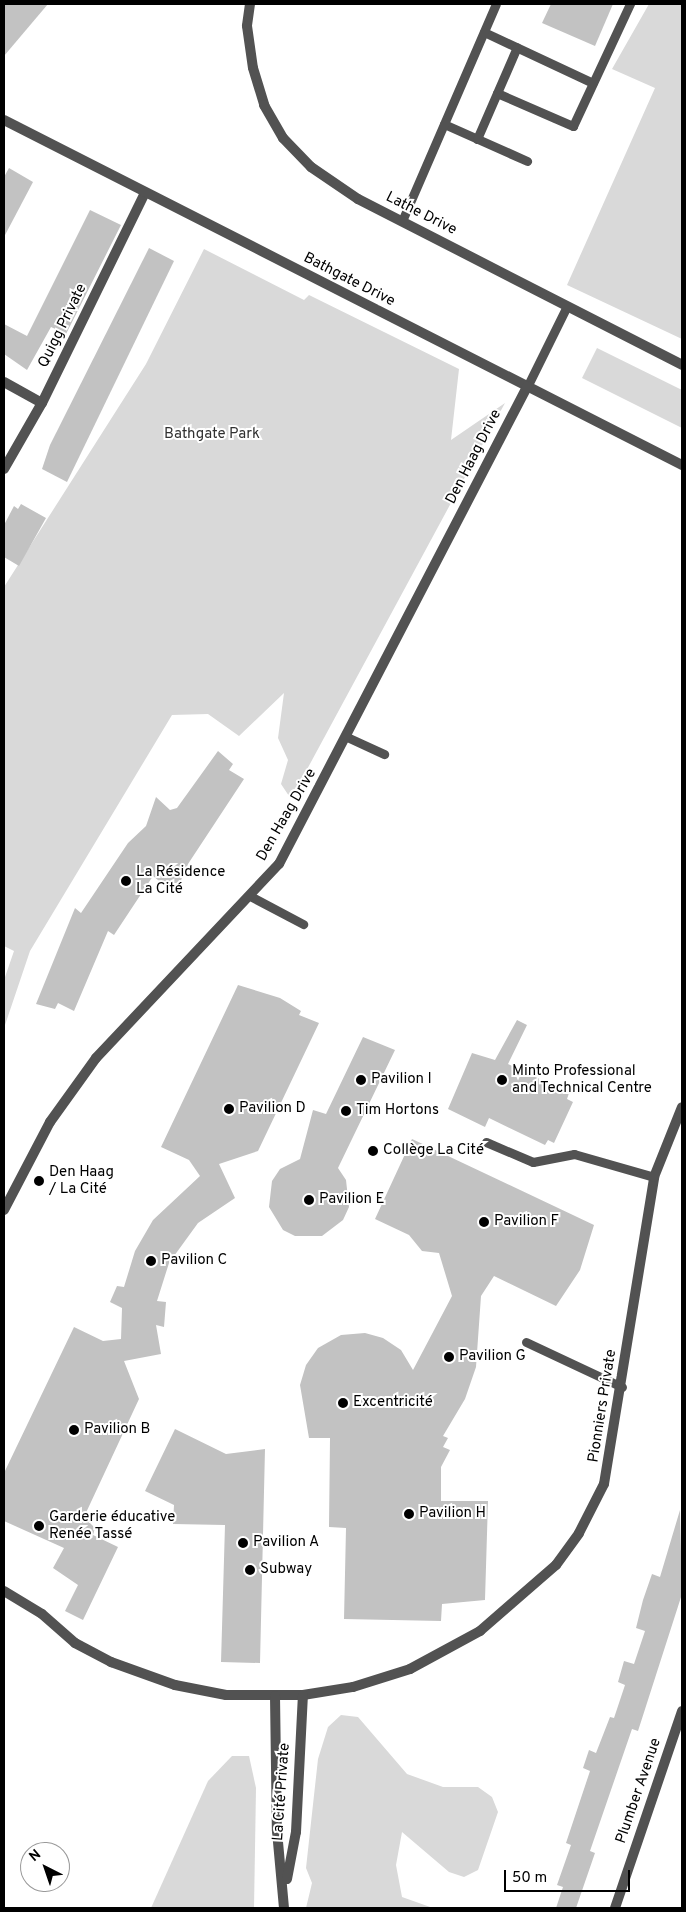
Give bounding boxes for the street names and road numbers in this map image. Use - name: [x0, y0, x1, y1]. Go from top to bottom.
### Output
- street label: Lathe Drive: [383, 188, 459, 240]
- street label: Bathgate Drive: [300, 249, 398, 311]
- street label: Quigg Private: [35, 281, 91, 371]
- street label: Den Haag Drive: [442, 407, 506, 507]
- street label: Den Haag Drive: [253, 766, 321, 864]
- street label: Pionniers Private: [585, 1348, 621, 1464]
- street label: Plumber Avenue: [612, 1736, 666, 1846]
- street label: La Cité Private: [270, 1742, 294, 1842]

